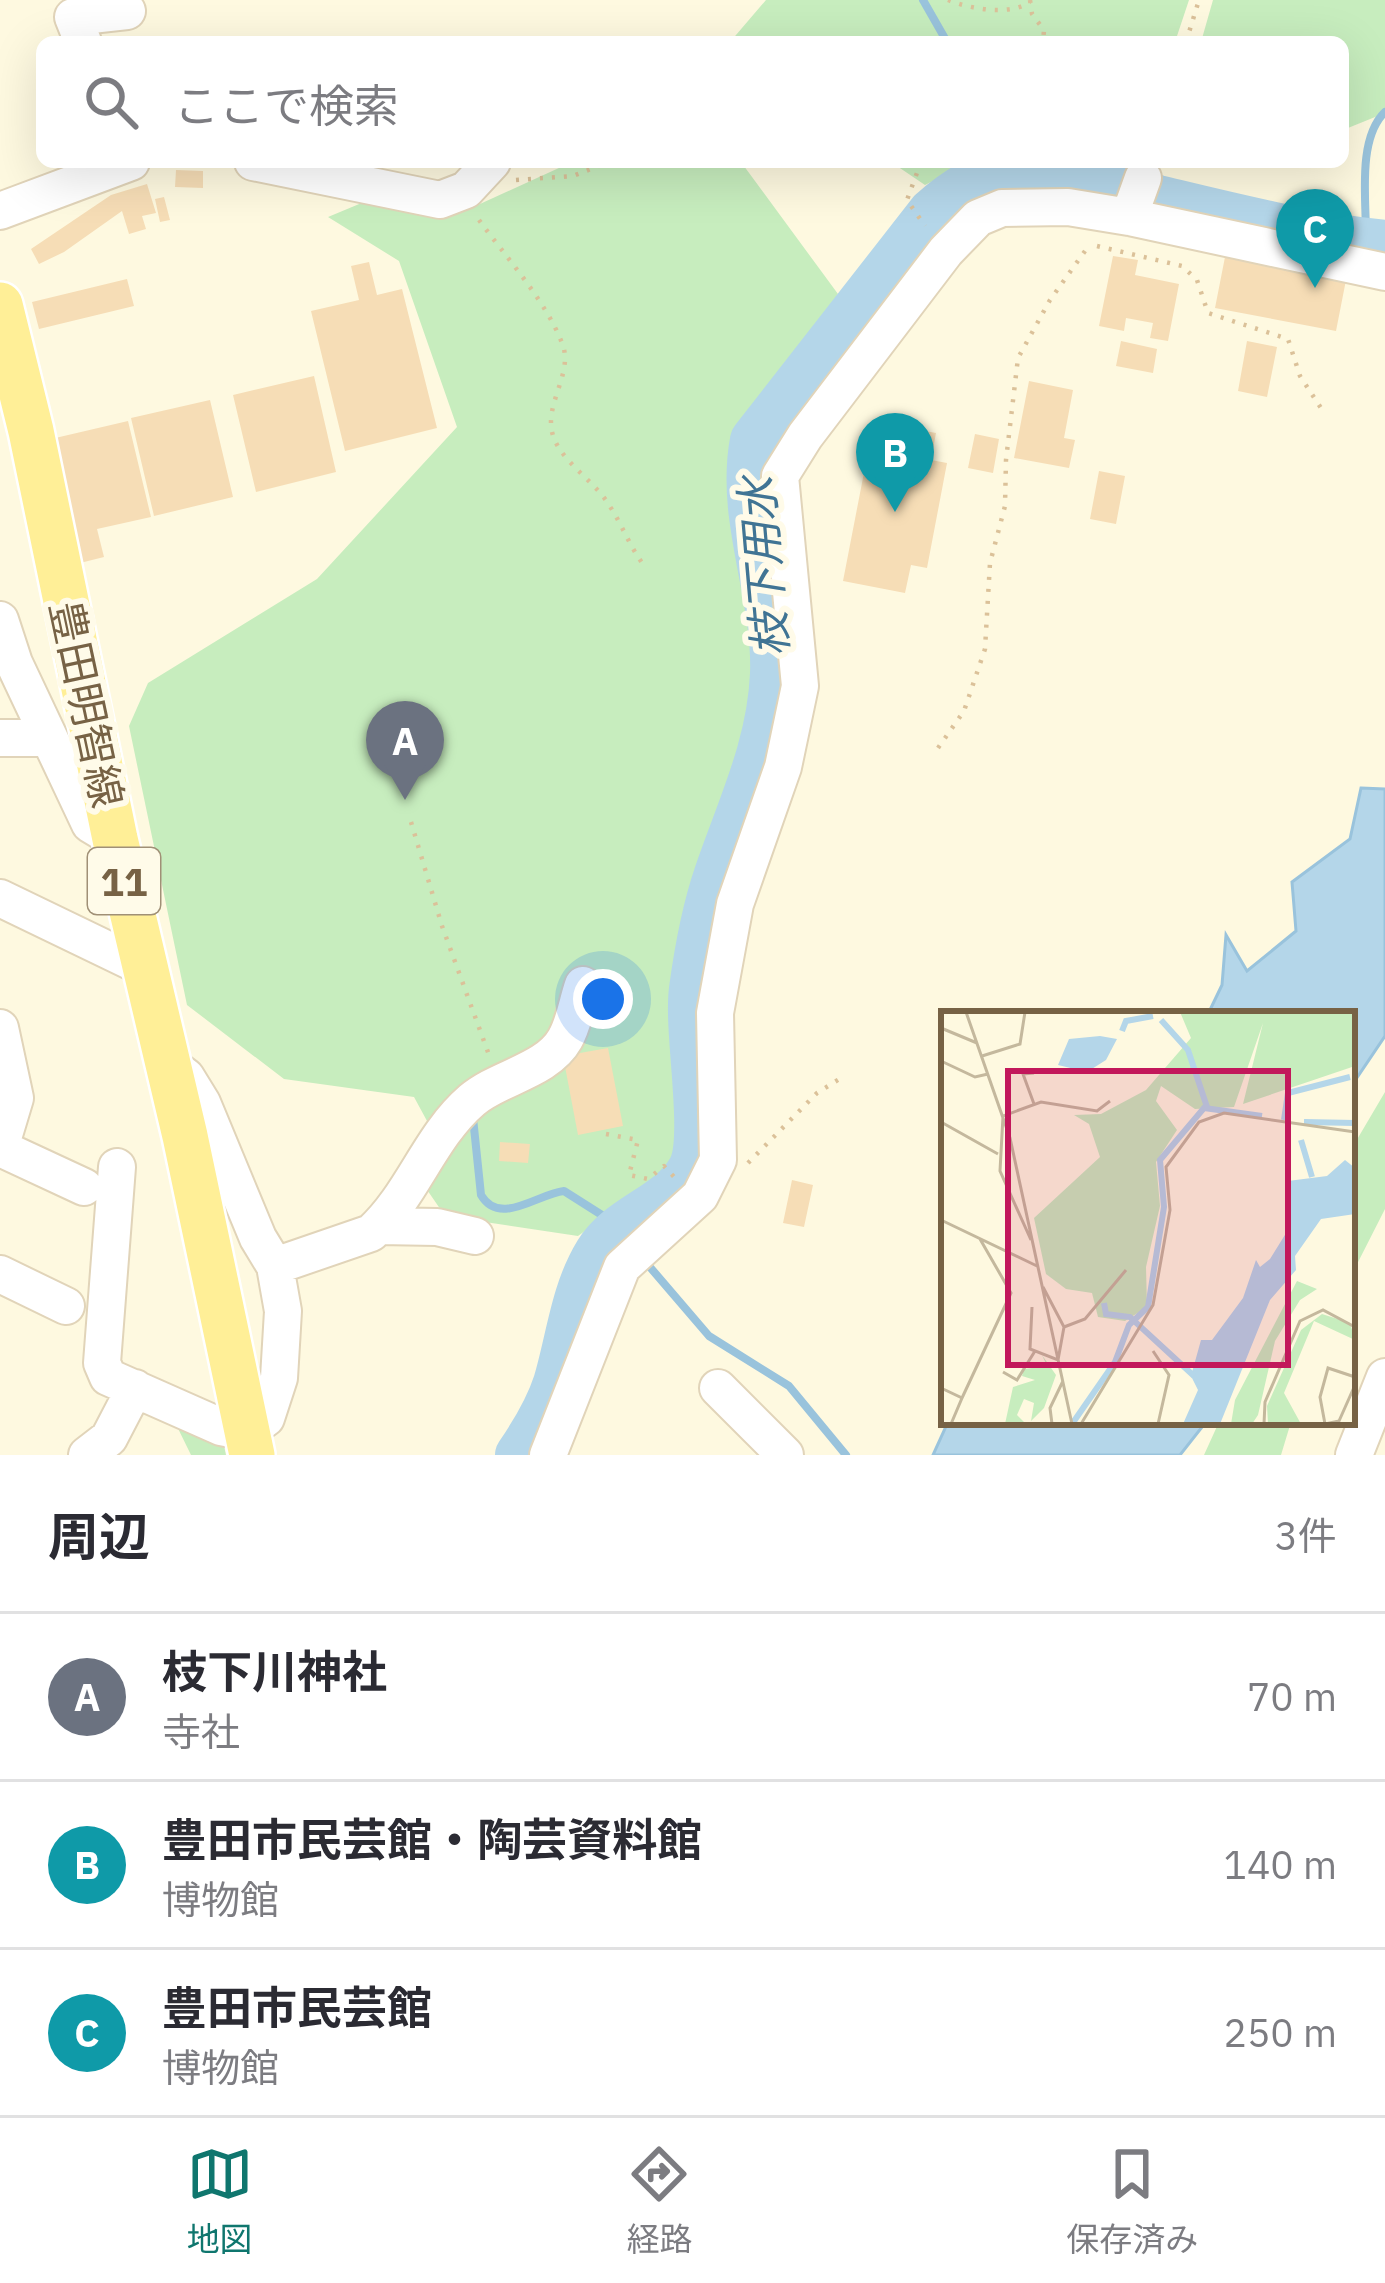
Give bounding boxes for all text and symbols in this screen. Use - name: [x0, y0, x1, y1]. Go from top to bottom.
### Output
- search box: [36, 36, 1349, 168]
- icon: search: [78, 69, 144, 135]
- text: ここで検索: [174, 76, 399, 134]
- pin: C: [1276, 189, 1354, 288]
- pin: B: [856, 413, 934, 512]
- water label: 枝下用水: [726, 470, 800, 659]
- street label: 豊田明智線: [38, 596, 136, 812]
- pin: A: [366, 701, 444, 800]
- road number: 11: [88, 848, 160, 914]
- your location: [573, 969, 633, 1029]
- inset map: [941, 1011, 1355, 1425]
- text: 周辺: [48, 1503, 150, 1569]
- text: 3件: [1275, 1510, 1337, 1561]
- text: 枝下川神社: [162, 1642, 387, 1700]
- text: A: [74, 1671, 100, 1722]
- text: 70 m: [1247, 1671, 1337, 1722]
- text: 寺社: [162, 1706, 240, 1757]
- text: 豊田市民芸館・陶芸資料館: [162, 1810, 702, 1868]
- text: B: [74, 1839, 100, 1890]
- text: 140 m: [1224, 1839, 1337, 1890]
- text: 博物館: [162, 1874, 279, 1925]
- text: 豊田市民芸館: [162, 1978, 432, 2036]
- text: C: [74, 2007, 100, 2058]
- text: 250 m: [1224, 2007, 1337, 2058]
- text: 博物館: [162, 2042, 279, 2093]
- tab: 地図: [187, 2141, 253, 2261]
- tab: 経路: [626, 2141, 692, 2261]
- tab: 保存済み: [1066, 2141, 1198, 2261]

